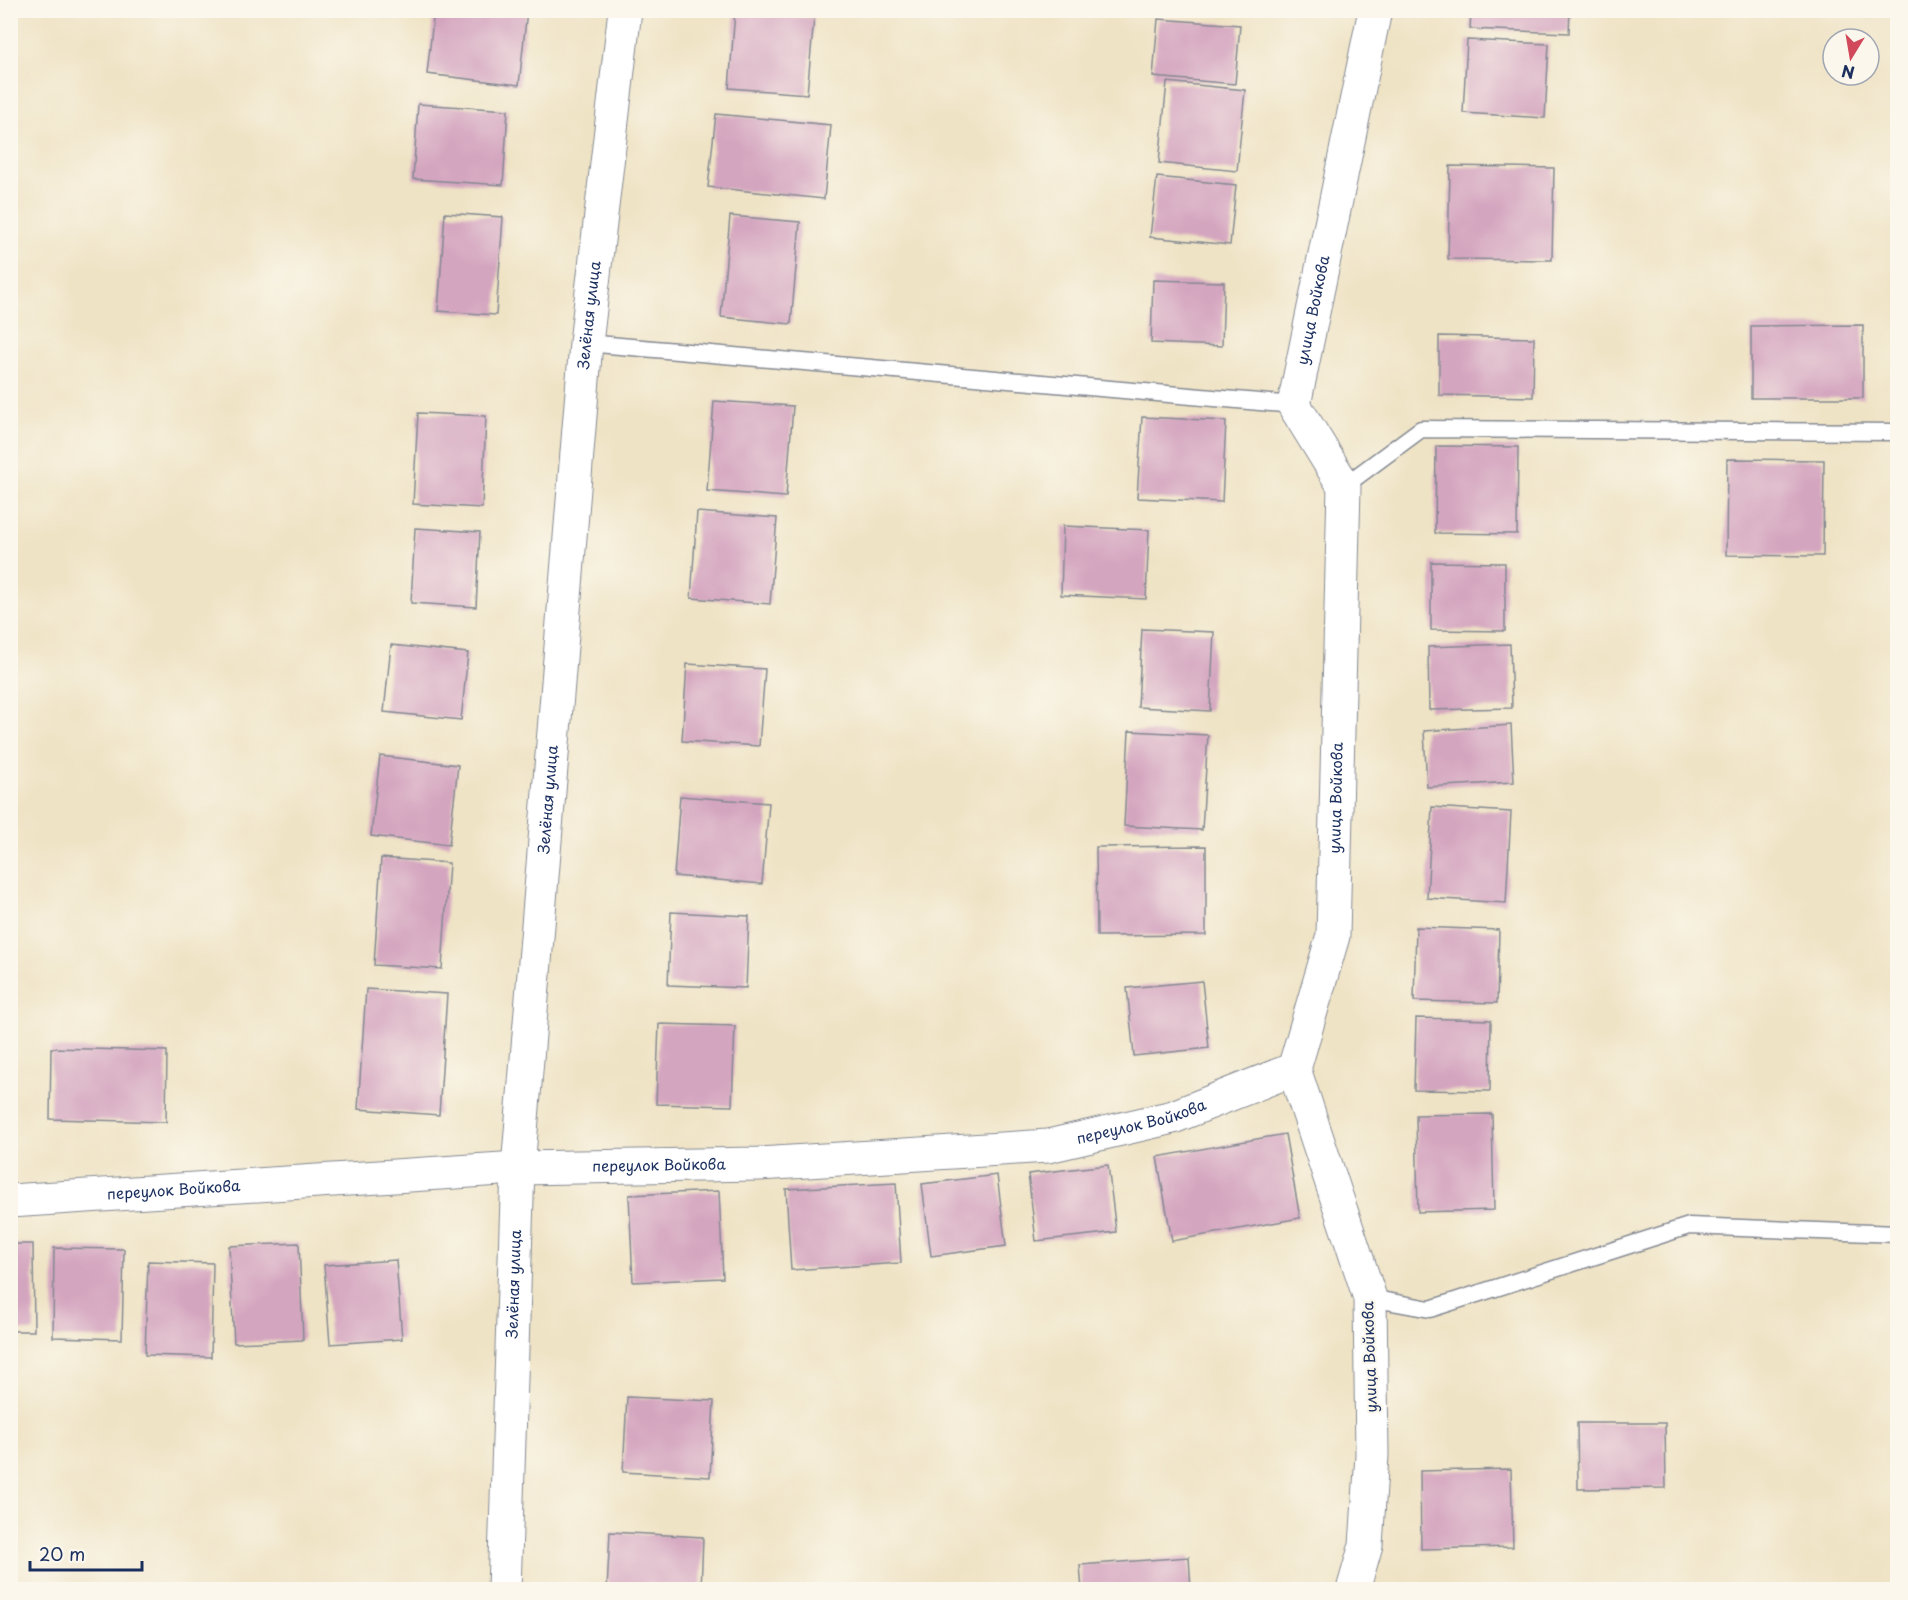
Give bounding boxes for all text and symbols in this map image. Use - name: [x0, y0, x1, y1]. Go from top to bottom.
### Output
- north arrow: [1821, 27, 1881, 87]
- text: N: [1839, 60, 1856, 86]
- street label: улица Войкова: [1290, 252, 1335, 367]
- street label: Зелёная улица: [571, 259, 606, 370]
- street label: улица Войкова: [1322, 741, 1348, 854]
- street label: Зелёная улица: [531, 744, 563, 855]
- street label: переулок Войкова: [1074, 1092, 1210, 1149]
- street label: переулок Войкова: [592, 1152, 727, 1177]
- street label: переулок Войкова: [106, 1173, 242, 1205]
- street label: Зелёная улица: [499, 1229, 526, 1339]
- street label: улица Войкова: [1355, 1300, 1382, 1413]
- scale bar: [30, 1534, 142, 1572]
- text: 20 m: [39, 1540, 85, 1567]

